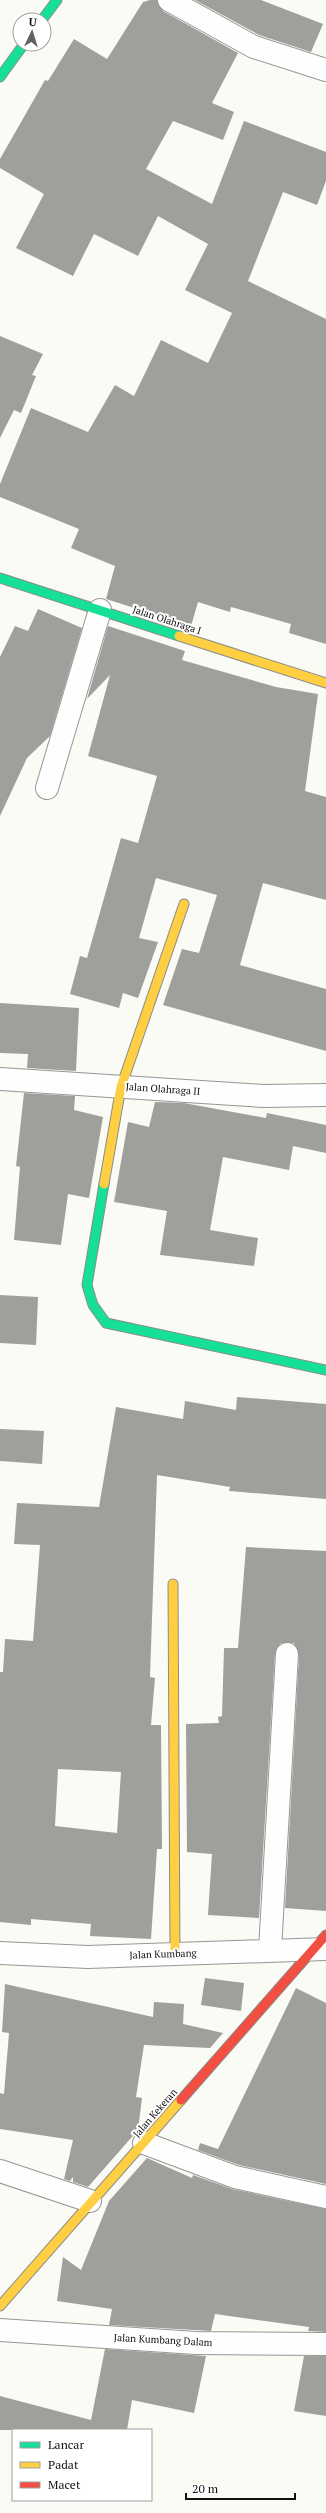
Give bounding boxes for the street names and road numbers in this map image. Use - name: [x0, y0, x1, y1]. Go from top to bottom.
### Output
- street label: Jalan Olahraga I: [131, 603, 203, 637]
- street label: Jalan Olahraga II: [125, 1080, 201, 1098]
- street label: Jalan Kumbang: [129, 1946, 198, 1962]
- street label: Jalan Kekeran: [130, 2086, 180, 2140]
- street label: Jalan Kumbang Dalam: [113, 2331, 213, 2349]

